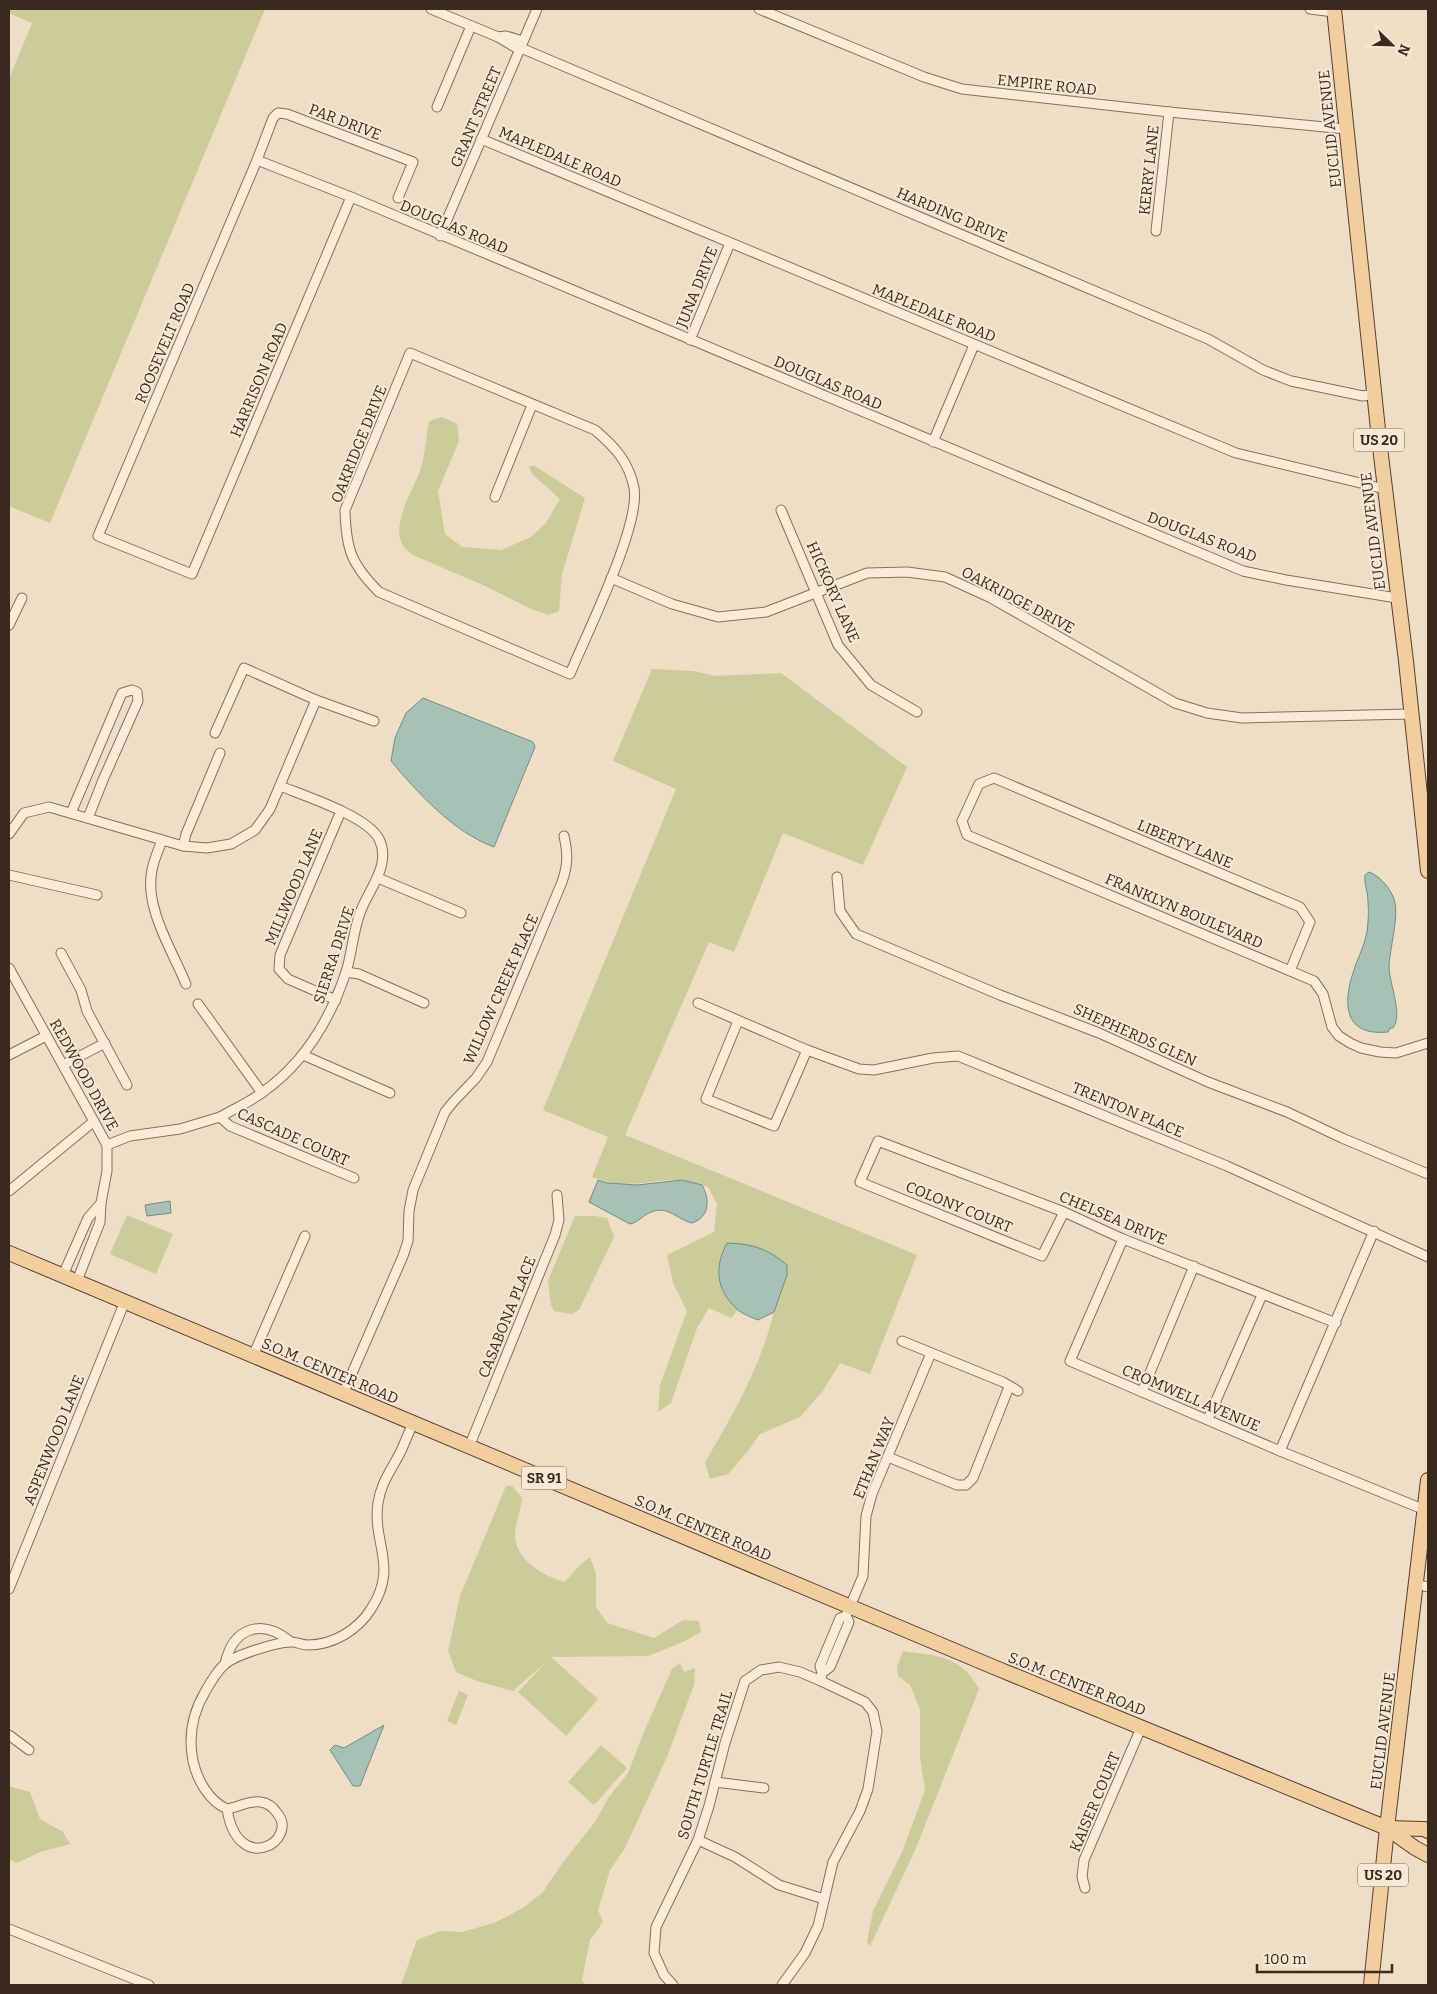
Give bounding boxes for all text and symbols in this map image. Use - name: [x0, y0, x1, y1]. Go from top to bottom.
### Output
- north arrow: [1367, 20, 1417, 70]
- text: N: [1393, 42, 1413, 58]
- street label: GRANT STREET: [447, 64, 505, 170]
- street label: EUCLID AVENUE: [1315, 69, 1345, 189]
- street label: EMPIRE ROAD: [996, 71, 1098, 99]
- street label: PAR DRIVE: [306, 100, 384, 144]
- street label: MAPLEDALE ROAD: [496, 123, 624, 191]
- street label: KERRY LANE: [1135, 124, 1163, 216]
- street label: HARDING DRIVE: [894, 184, 1010, 246]
- street label: DOUGLAS ROAD: [397, 196, 511, 258]
- street label: JUNA DRIVE: [672, 244, 721, 331]
- street label: ROOSEVELT ROAD: [131, 280, 199, 406]
- street label: MAPLEDALE ROAD: [870, 280, 998, 346]
- street label: HARRISON ROAD: [227, 320, 291, 440]
- street label: DOUGLAS ROAD: [771, 352, 885, 414]
- street label: OAKRIDGE DRIVE: [327, 383, 391, 505]
- road number: US 20: [1354, 428, 1404, 452]
- street label: EUCLID AVENUE: [1357, 471, 1389, 591]
- street label: DOUGLAS ROAD: [1145, 508, 1259, 566]
- street label: HICKORY LANE: [803, 539, 863, 645]
- street label: OAKRIDGE DRIVE: [958, 563, 1078, 637]
- street label: LIBERTY LANE: [1134, 816, 1236, 872]
- street label: MILLWOOD LANE: [261, 826, 327, 948]
- street label: FRANKLYN BOULEVARD: [1102, 870, 1266, 952]
- street label: SIERRA DRIVE: [310, 904, 358, 1006]
- street label: WILLOW CREEK PLACE: [460, 911, 542, 1067]
- street label: SHEPHERDS GLEN: [1071, 1000, 1199, 1070]
- street label: REDWOOD DRIVE: [46, 1016, 122, 1134]
- street label: TRENTON PLACE: [1069, 1078, 1187, 1142]
- street label: CASCADE COURT: [234, 1104, 352, 1170]
- street label: COLONY COURT: [903, 1177, 1015, 1237]
- street label: CHELSEA DRIVE: [1057, 1187, 1169, 1249]
- street label: CASABONA PLACE: [474, 1254, 540, 1380]
- street label: S.O.M. CENTER ROAD: [259, 1334, 401, 1408]
- street label: CROMWELL AVENUE: [1119, 1361, 1263, 1435]
- street label: ASPENWOOD LANE: [20, 1372, 88, 1508]
- street label: ETHAN WAY: [849, 1414, 899, 1502]
- road number: SR 91: [522, 1466, 566, 1490]
- street label: S.O.M. CENTER ROAD: [632, 1491, 774, 1565]
- street label: S.O.M. CENTER ROAD: [1006, 1648, 1148, 1720]
- street label: EUCLID AVENUE: [1367, 1671, 1399, 1791]
- street label: SOUTH TURTLE TRAIL: [674, 1688, 736, 1842]
- street label: KAISER COURT: [1066, 1749, 1124, 1855]
- road number: US 20: [1358, 1864, 1408, 1886]
- scale bar: [1257, 1942, 1392, 1974]
- text: 100 m: [1264, 1950, 1307, 1968]

